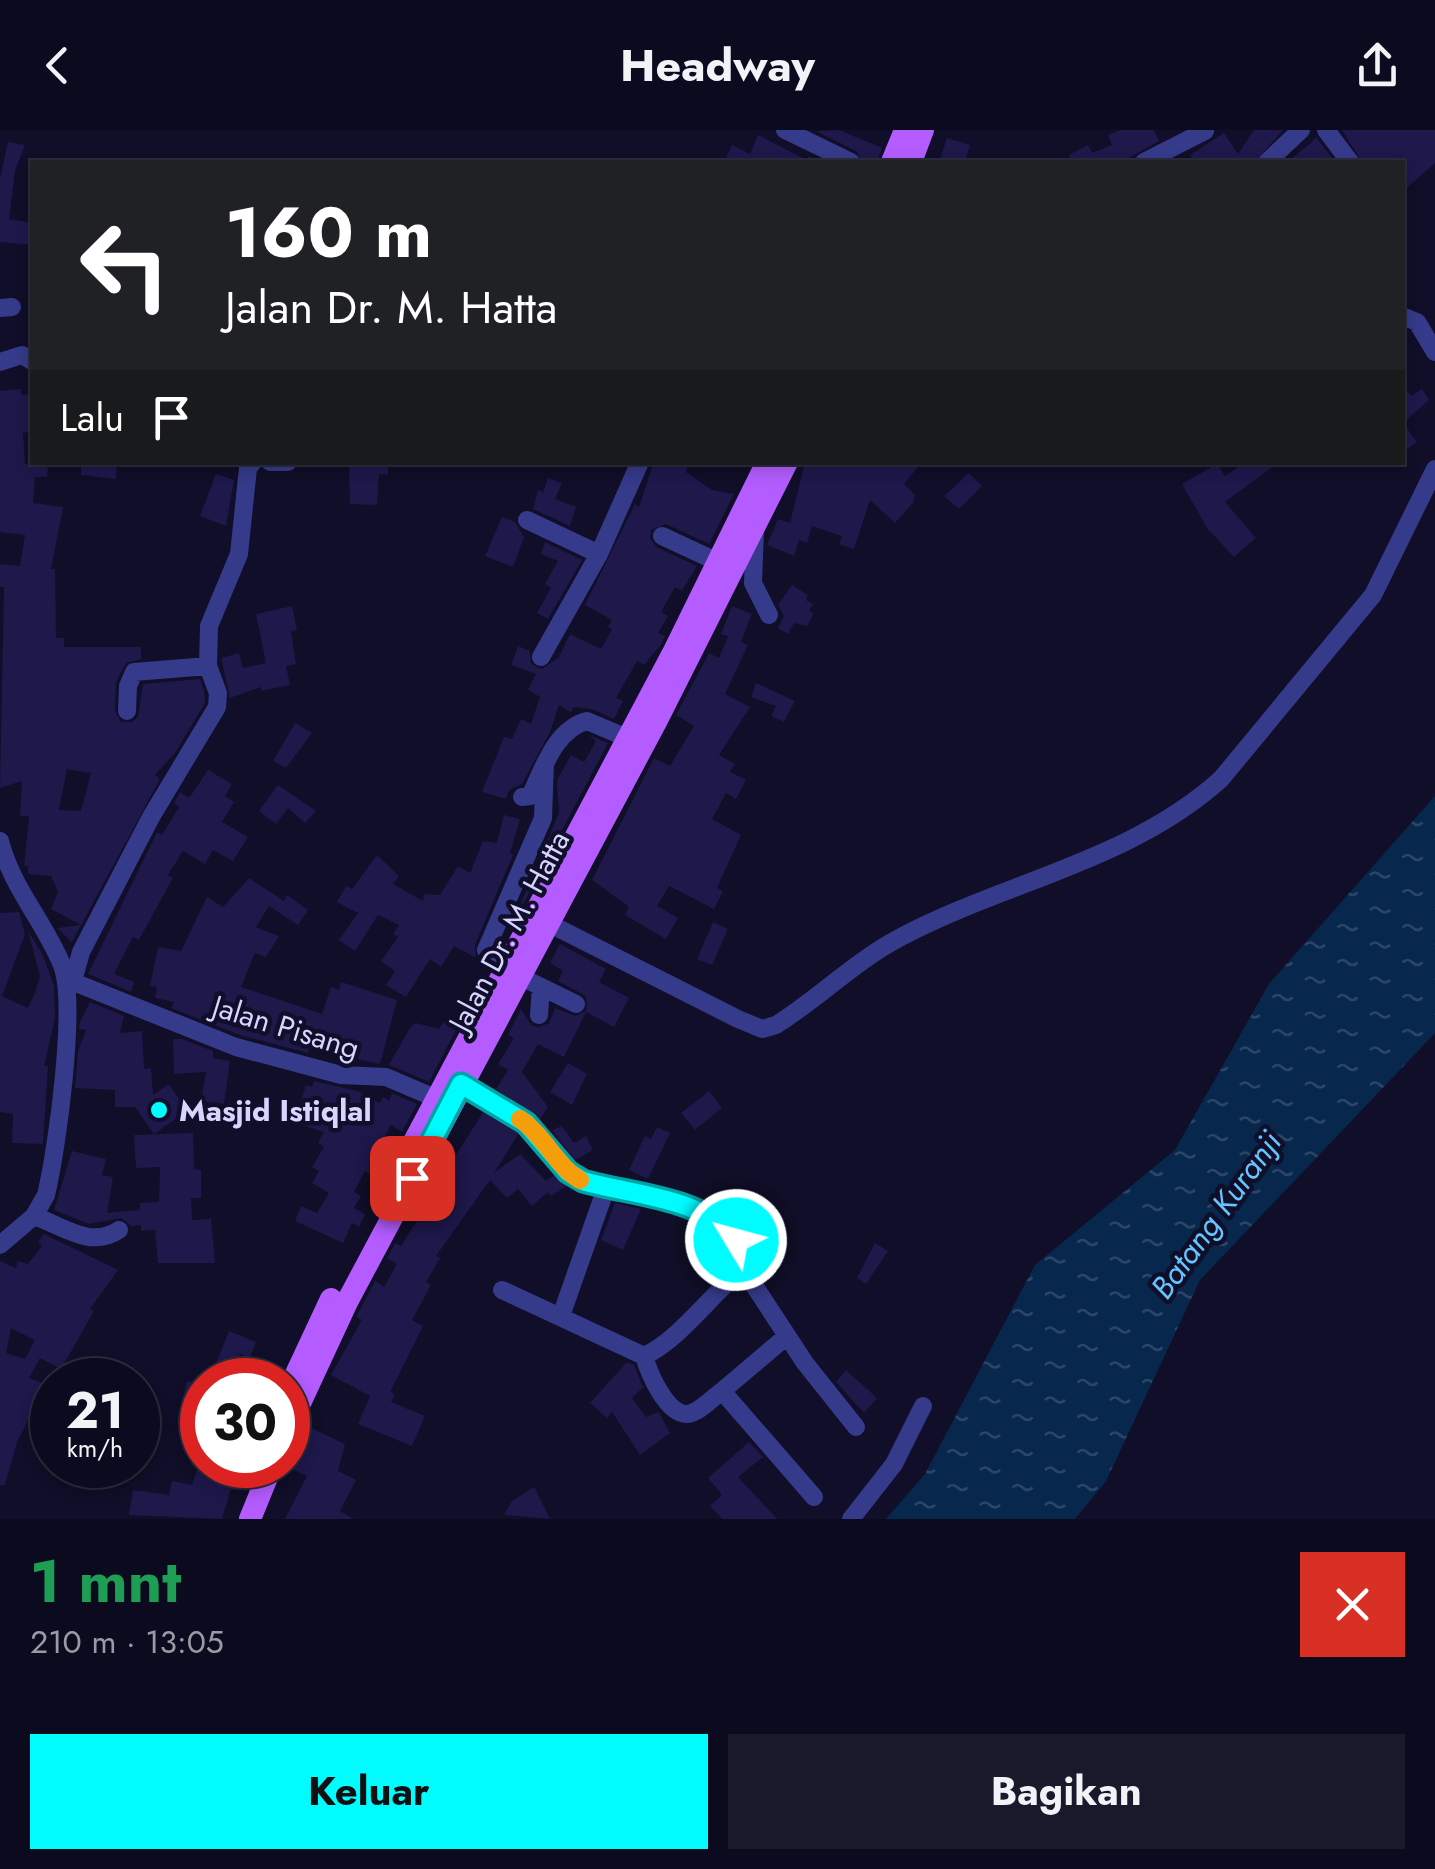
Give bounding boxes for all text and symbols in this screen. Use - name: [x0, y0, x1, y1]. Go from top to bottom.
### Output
- text: Headway: [620, 33, 815, 98]
- icon: back: [30, 38, 85, 93]
- icon: share: [1350, 38, 1405, 93]
- text: 160 m: [225, 182, 432, 283]
- icon: left: [60, 200, 190, 330]
- text: Jalan Dr. M. Hatta: [225, 275, 557, 340]
- text: Lalu: [60, 390, 124, 445]
- icon: arrive: [144, 390, 199, 445]
- street label: Jalan Dr. M. Hatta: [436, 823, 580, 1042]
- street label: Jalan Pisang: [204, 983, 365, 1070]
- place label: Masjid Istiqlal: [179, 1089, 372, 1132]
- marker: Masjid Istiqlal: [148, 1099, 170, 1121]
- water label: Batang Kuranji: [1139, 1121, 1293, 1308]
- pin: [370, 1136, 455, 1221]
- icon: arrive: [385, 1151, 440, 1206]
- position arrow: [684, 1188, 788, 1292]
- speed limit sign: 30: [180, 1358, 310, 1488]
- text: 21: [66, 1374, 124, 1447]
- text: km/h: [67, 1430, 123, 1466]
- text: 1 mnt: [30, 1538, 181, 1625]
- button: close: [1300, 1552, 1405, 1657]
- text: 210 m · 13:05: [30, 1619, 224, 1665]
- button: Keluar: [30, 1734, 708, 1849]
- button: Bagikan: [728, 1734, 1405, 1849]

